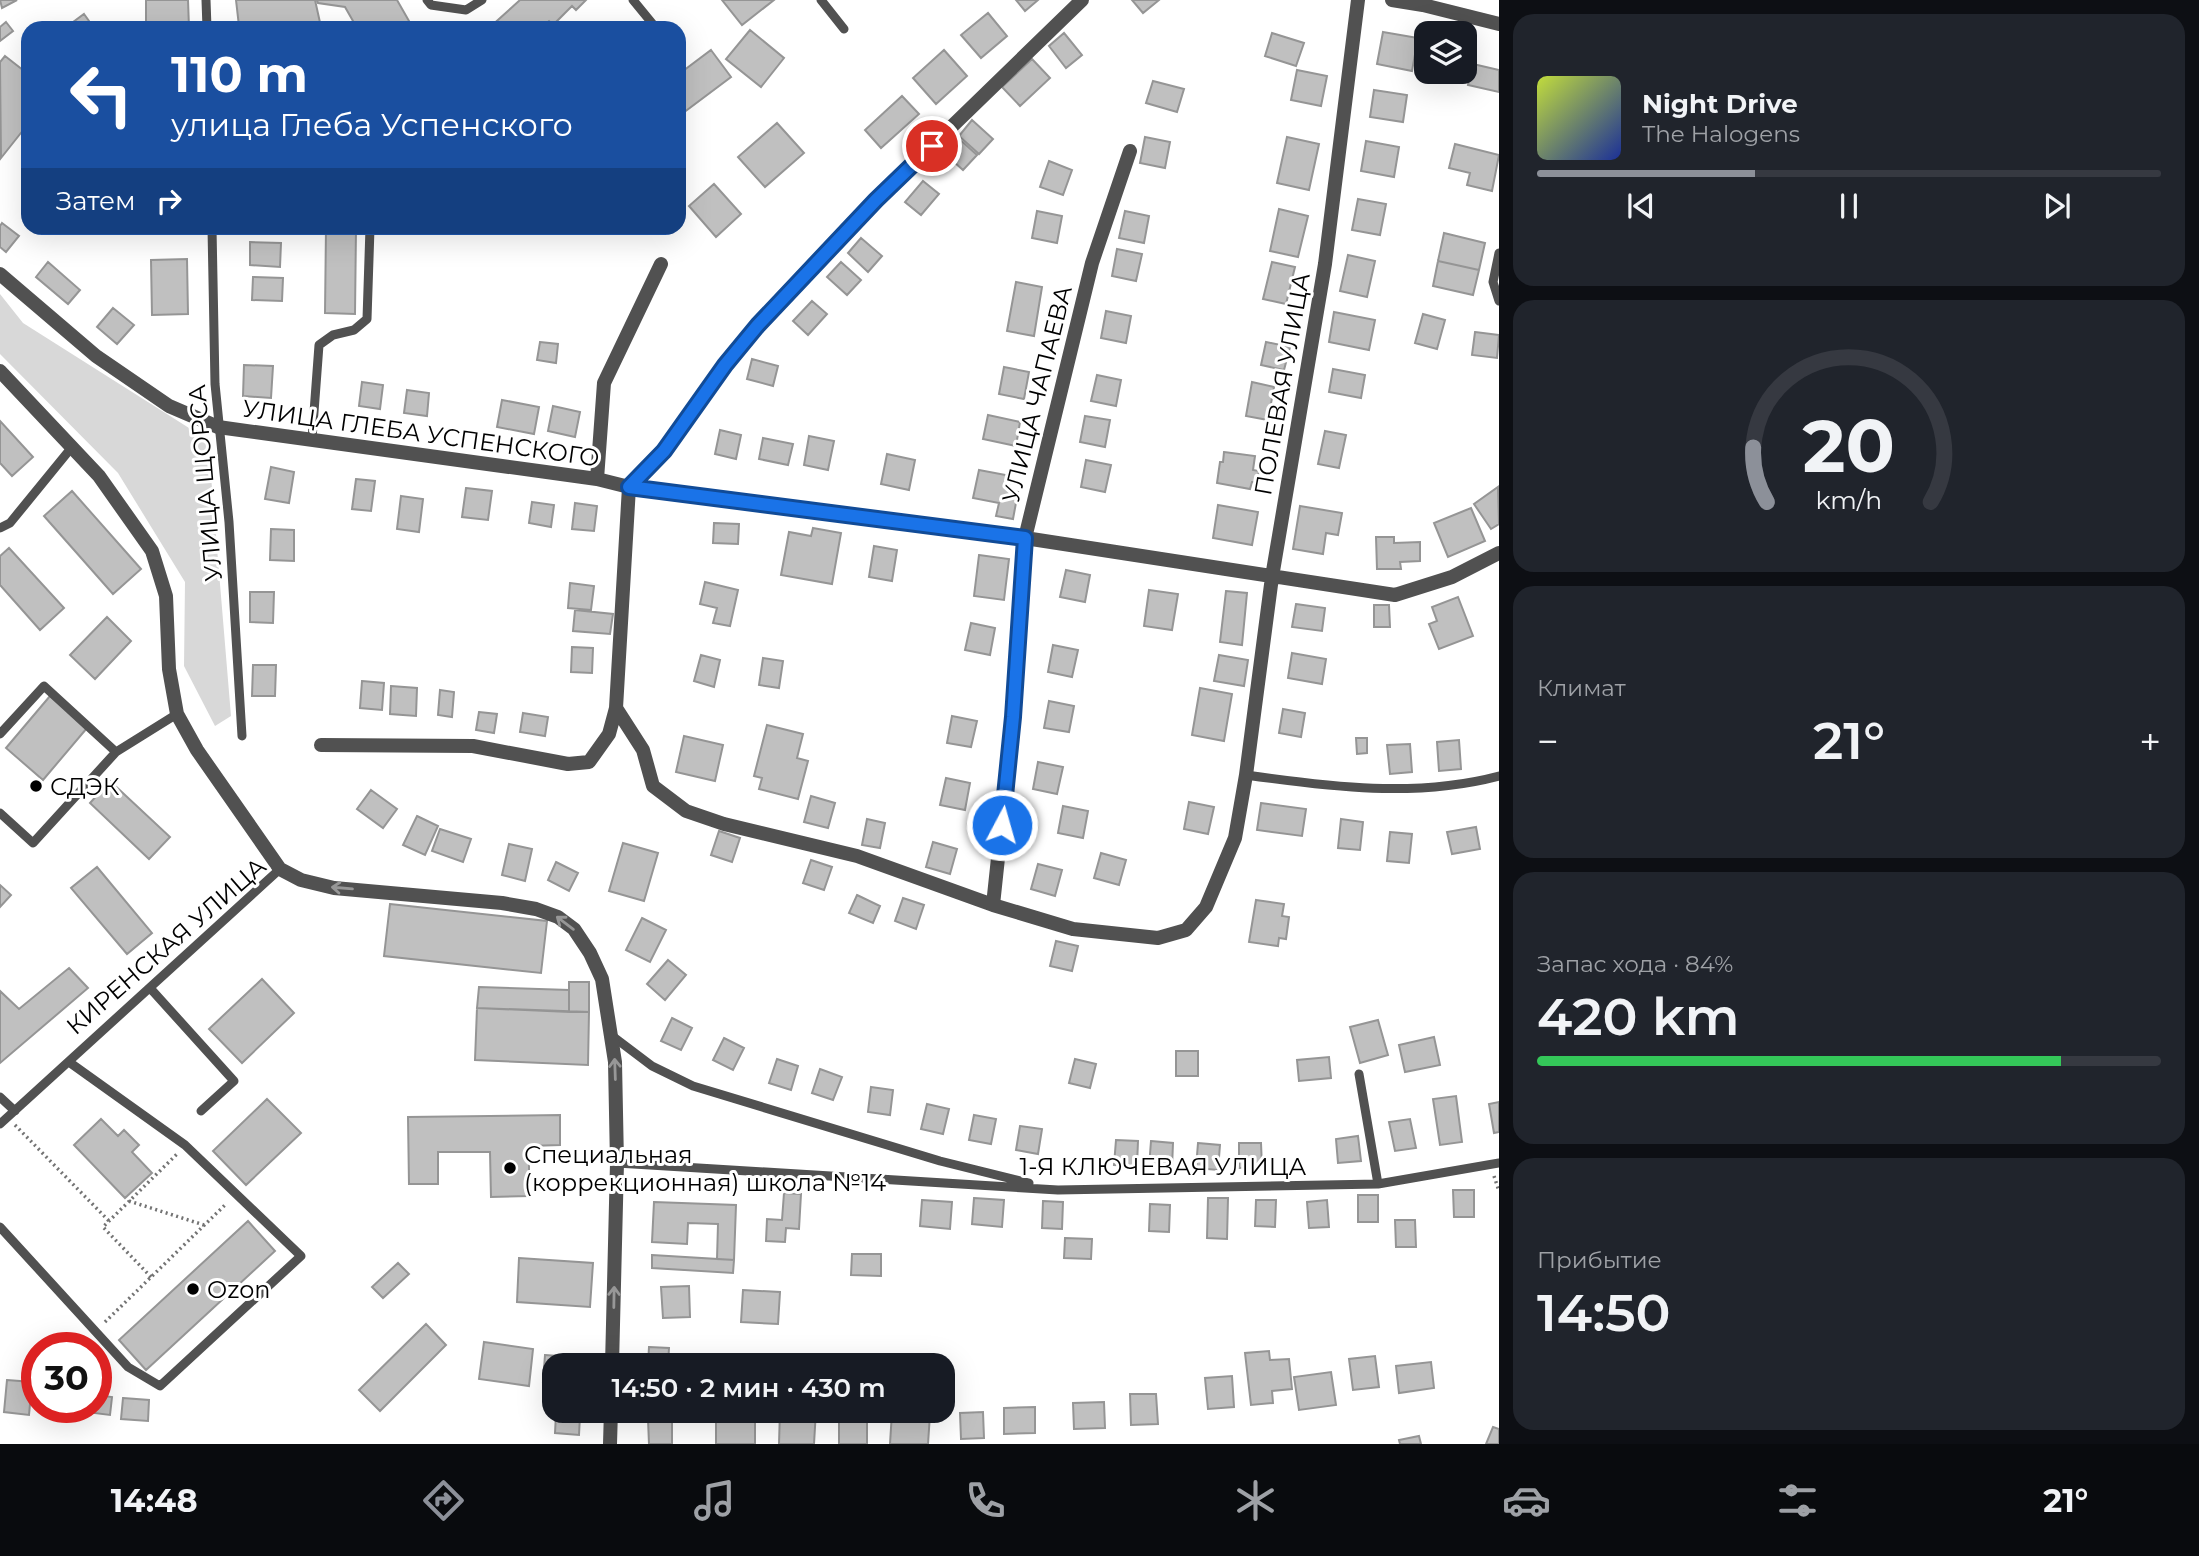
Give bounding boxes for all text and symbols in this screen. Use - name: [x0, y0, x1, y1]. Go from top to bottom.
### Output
- map controls: [1414, 21, 1477, 84]
- button: layers: [1414, 21, 1477, 84]
- text: 110 m: [171, 45, 308, 104]
- icon: left: [56, 49, 147, 140]
- text: Night Drive: [1642, 88, 1798, 120]
- text: улица Глеба Успенского: [171, 105, 573, 144]
- pin: [902, 116, 962, 176]
- text: The Halogens: [1642, 120, 1800, 148]
- icon: arrive: [913, 127, 951, 165]
- icon: right: [150, 182, 188, 220]
- text: Затем: [56, 185, 136, 217]
- icon: previous: [1622, 187, 1660, 225]
- icon: pause: [1830, 187, 1868, 225]
- icon: next: [2038, 187, 2076, 225]
- street label: ПОЛЕВАЯ УЛИЦА: [1248, 270, 1316, 497]
- street label: УЛИЦА ЧАПАЕВА: [996, 282, 1078, 506]
- street label: УЛИЦА ЩОРСА: [182, 383, 228, 583]
- street label: УЛИЦА ГЛЕБА УСПЕНСКОГО: [241, 394, 601, 472]
- text: 20: [1803, 402, 1895, 490]
- text: km/h: [1816, 485, 1882, 515]
- text: Климат: [1537, 674, 1626, 702]
- text: 21°: [1813, 709, 1885, 772]
- text: −: [1537, 718, 1559, 765]
- text: +: [2139, 718, 2161, 765]
- place label: СДЭК: [50, 772, 120, 801]
- marker: СДЭК: [28, 778, 44, 794]
- position arrow: [965, 788, 1039, 862]
- street label: КИРЕНСКАЯ УЛИЦА: [60, 851, 272, 1041]
- one-way arrow: [332, 881, 354, 894]
- one-way arrow: [556, 916, 575, 931]
- text: Запас хода · 84%: [1537, 950, 1733, 978]
- text: 420 km: [1537, 985, 1739, 1048]
- one-way arrow: [609, 1058, 622, 1081]
- place label: Специальная (коррекционная) школа №14: [524, 1140, 886, 1197]
- street label: 1-Я КЛЮЧЕВАЯ УЛИЦА: [1020, 1152, 1307, 1181]
- marker: Специальная (коррекционная) школа №14: [502, 1160, 518, 1176]
- text: Прибытие: [1537, 1246, 1662, 1274]
- place label: Ozon: [207, 1275, 270, 1304]
- marker: Ozon: [185, 1281, 201, 1297]
- text: 14:50: [1537, 1281, 1671, 1344]
- one-way arrow: [607, 1286, 620, 1309]
- speed limit sign: 30: [21, 1332, 112, 1423]
- text: 14:50 · 2 мин · 430 m: [611, 1372, 886, 1404]
- icon: directions: [419, 1476, 468, 1525]
- icon: music: [690, 1476, 739, 1525]
- icon: phone: [961, 1476, 1010, 1525]
- icon: climate: [1231, 1476, 1280, 1525]
- icon: car: [1502, 1476, 1551, 1525]
- icon: filters: [1773, 1476, 1822, 1525]
- text: 14:48: [111, 1481, 198, 1520]
- text: 21°: [2043, 1481, 2088, 1520]

